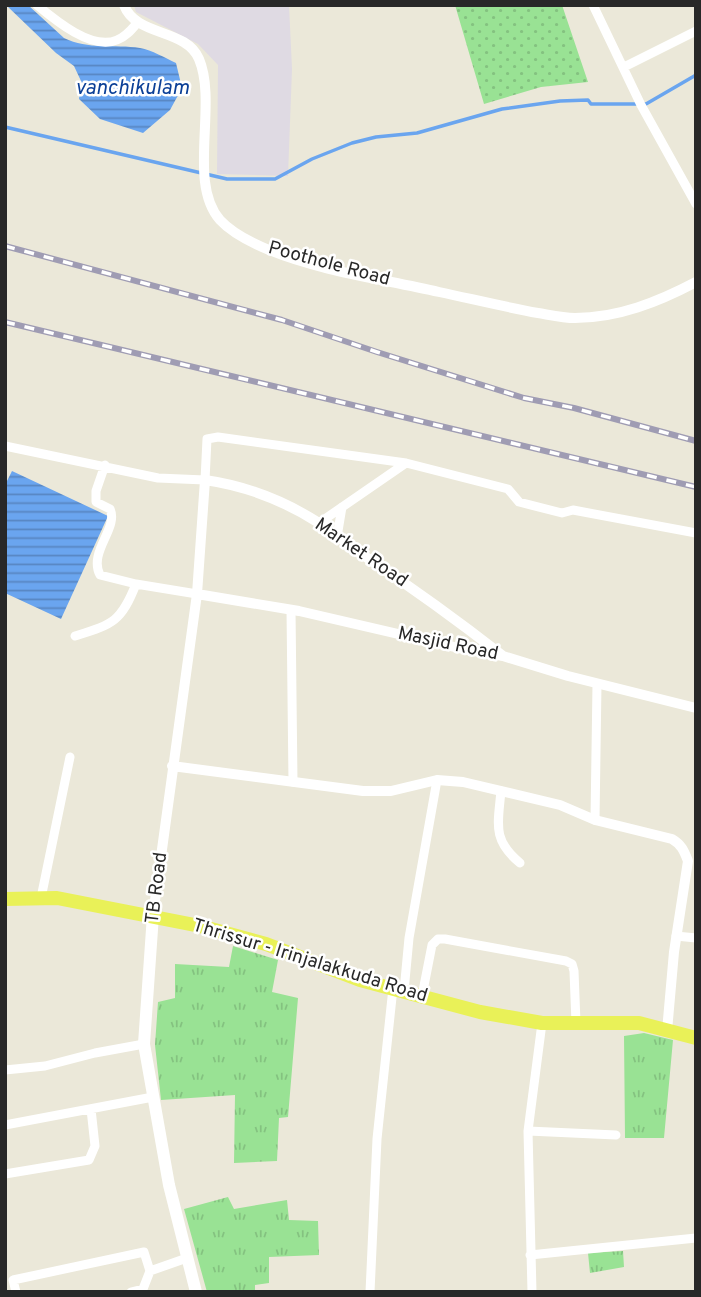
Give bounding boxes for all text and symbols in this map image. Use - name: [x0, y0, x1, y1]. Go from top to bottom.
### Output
- water label: vanchikulam: [75, 75, 190, 102]
- street label: Poothole Road: [265, 236, 393, 292]
- street label: Market Road: [310, 513, 412, 593]
- street label: Masjid Road: [395, 622, 501, 666]
- street label: TB Road: [141, 851, 173, 925]
- street label: Thrissur - Irinjalakkuda Road: [190, 914, 430, 1008]

